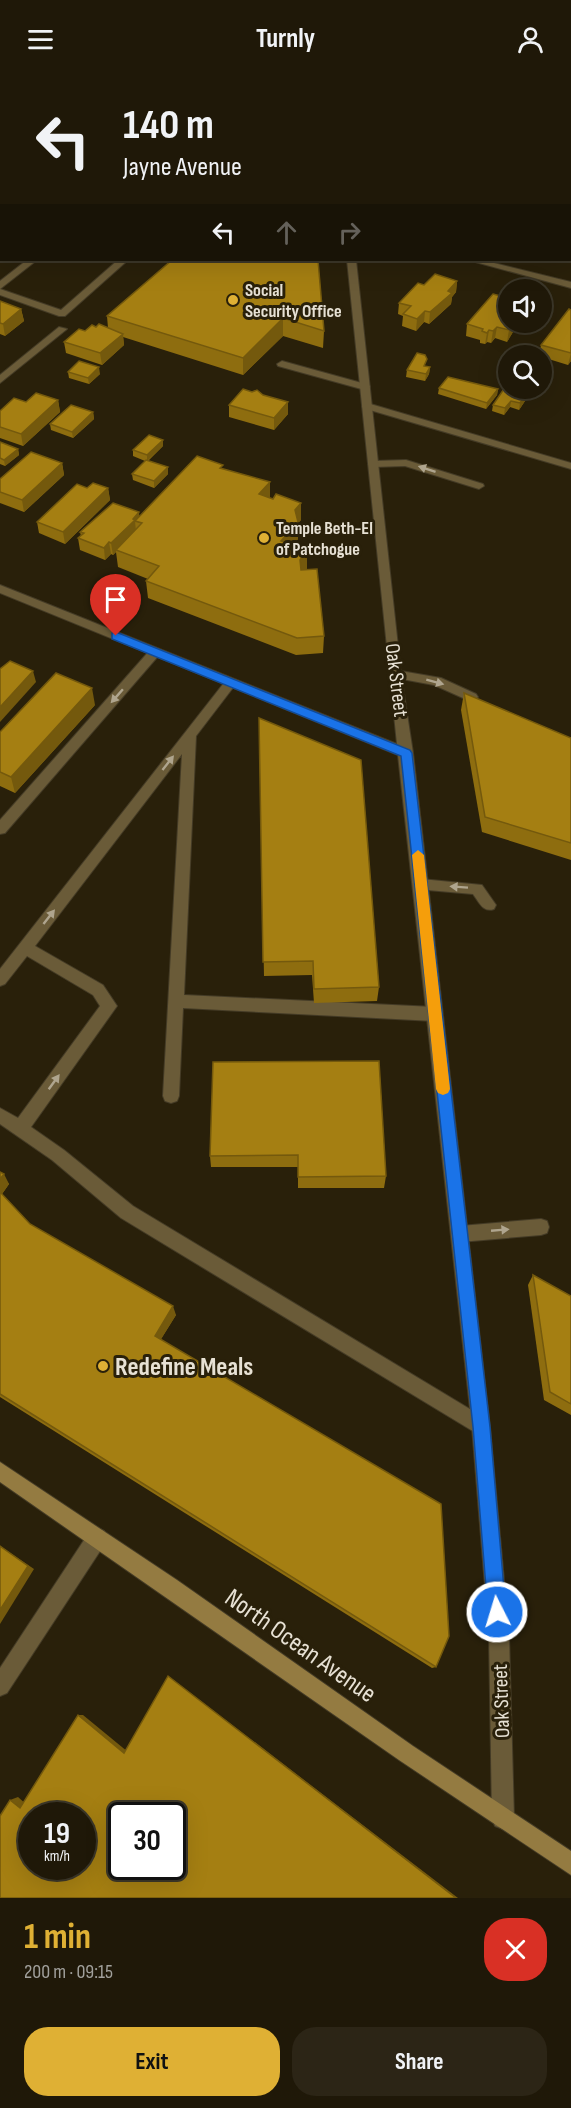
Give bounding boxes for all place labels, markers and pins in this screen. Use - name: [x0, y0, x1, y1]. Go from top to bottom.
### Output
- place label: Social Security Office: [245, 280, 342, 322]
- marker: Social Security Office: [226, 293, 240, 307]
- place label: Temple Beth-El of Patchogue: [276, 518, 373, 560]
- marker: Temple Beth-El of Patchogue: [257, 531, 271, 545]
- pin: [90, 574, 141, 636]
- place label: Redefine Meals: [115, 1352, 253, 1383]
- marker: Redefine Meals: [96, 1359, 110, 1373]

